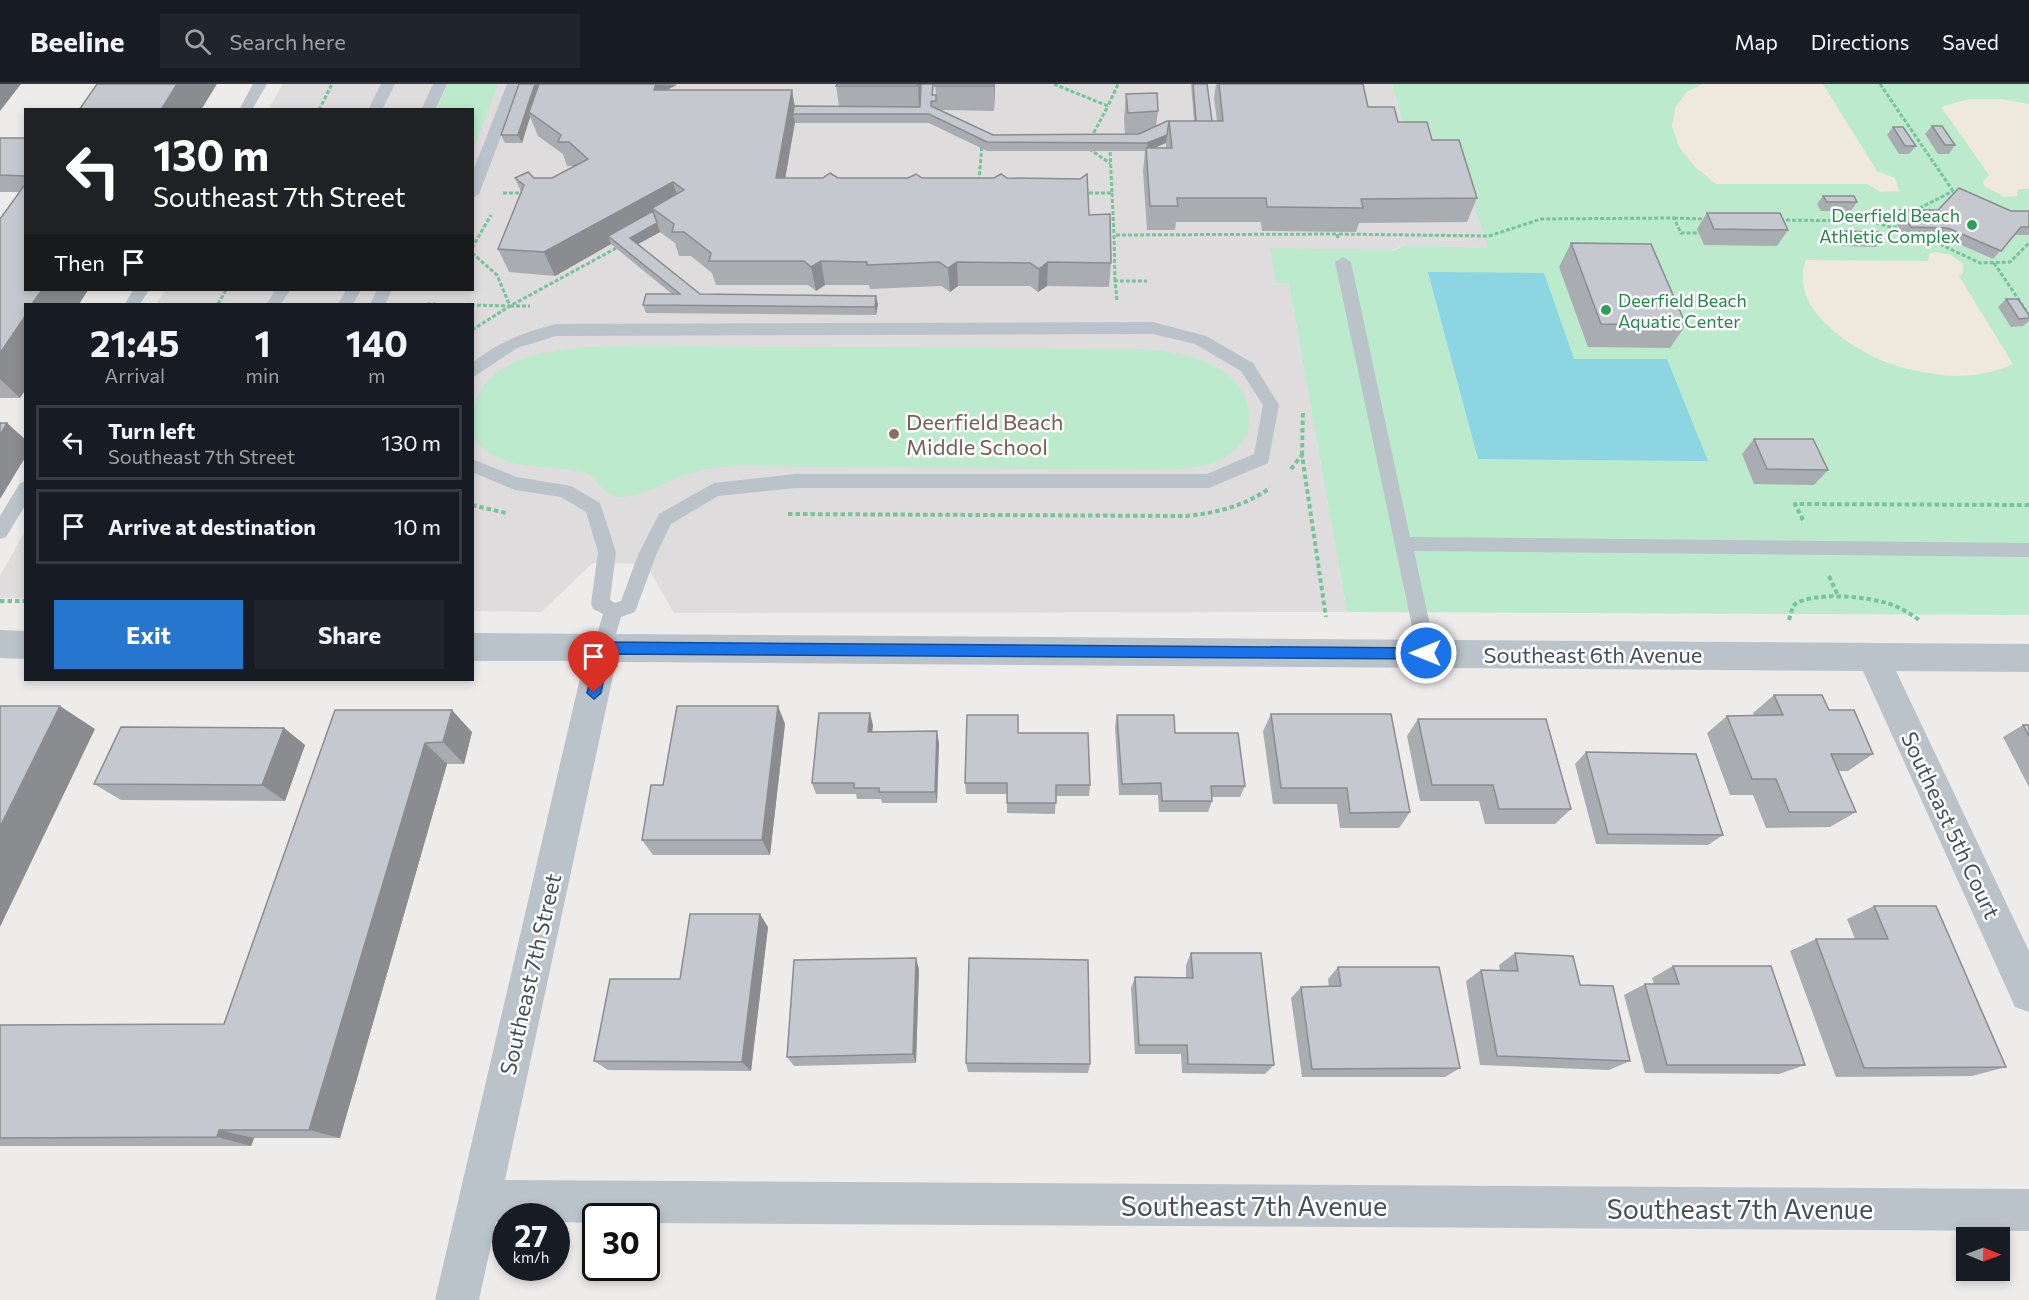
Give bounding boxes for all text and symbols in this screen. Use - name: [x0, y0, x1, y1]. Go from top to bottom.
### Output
- search box: [160, 14, 580, 68]
- text: Beeline: [30, 24, 124, 58]
- icon: search: [181, 25, 214, 58]
- text: Search here: [229, 28, 346, 55]
- text: Map: [1735, 29, 1778, 54]
- text: Directions: [1811, 29, 1909, 54]
- text: Saved: [1942, 29, 1999, 54]
- text: 130 m: [153, 128, 269, 180]
- icon: left: [54, 132, 132, 210]
- text: Southeast 7th Street: [153, 180, 406, 213]
- place label: Deerfield Beach Athletic Complex: [1819, 204, 1960, 247]
- marker: Deerfield Beach Athletic Complex: [1965, 218, 1979, 232]
- icon: arrive: [117, 246, 150, 279]
- text: Then: [54, 249, 105, 276]
- place label: Deerfield Beach Aquatic Center: [1618, 289, 1747, 332]
- marker: Deerfield Beach Aquatic Center: [1599, 303, 1613, 317]
- text: 21:45: [90, 320, 179, 364]
- text: 1: [254, 320, 271, 364]
- text: 140: [346, 320, 408, 364]
- text: Arrival: [104, 363, 165, 387]
- text: min: [246, 363, 280, 387]
- text: m: [368, 363, 386, 387]
- place label: Deerfield Beach Middle School: [906, 408, 1063, 460]
- text: Turn left: [108, 417, 195, 444]
- icon: left: [57, 426, 90, 459]
- marker: Deerfield Beach Middle School: [887, 427, 901, 441]
- text: 130 m: [381, 429, 441, 456]
- text: Southeast 7th Street: [108, 444, 295, 468]
- icon: arrive: [57, 510, 90, 543]
- text: Arrive at destination: [108, 513, 316, 540]
- text: 10 m: [394, 513, 441, 540]
- button: Exit: [54, 600, 243, 669]
- button: Share: [255, 600, 444, 669]
- position arrow: [1394, 621, 1458, 685]
- pin: [568, 631, 619, 693]
- icon: arrive: [577, 640, 610, 673]
- street label: Southeast 6th Avenue: [1484, 641, 1702, 668]
- street label: Southeast 5th Court: [1896, 727, 2006, 923]
- street label: Southeast 7th Street: [494, 871, 566, 1077]
- street label: Southeast 7th Avenue: [1121, 1189, 1387, 1222]
- street label: Southeast 7th Avenue: [1607, 1192, 1873, 1225]
- speed limit sign: 30: [582, 1203, 660, 1281]
- text: 27: [514, 1216, 548, 1253]
- north arrow: [1956, 1227, 2010, 1281]
- map controls: [1956, 1227, 2010, 1281]
- text: km/h: [513, 1248, 549, 1266]

